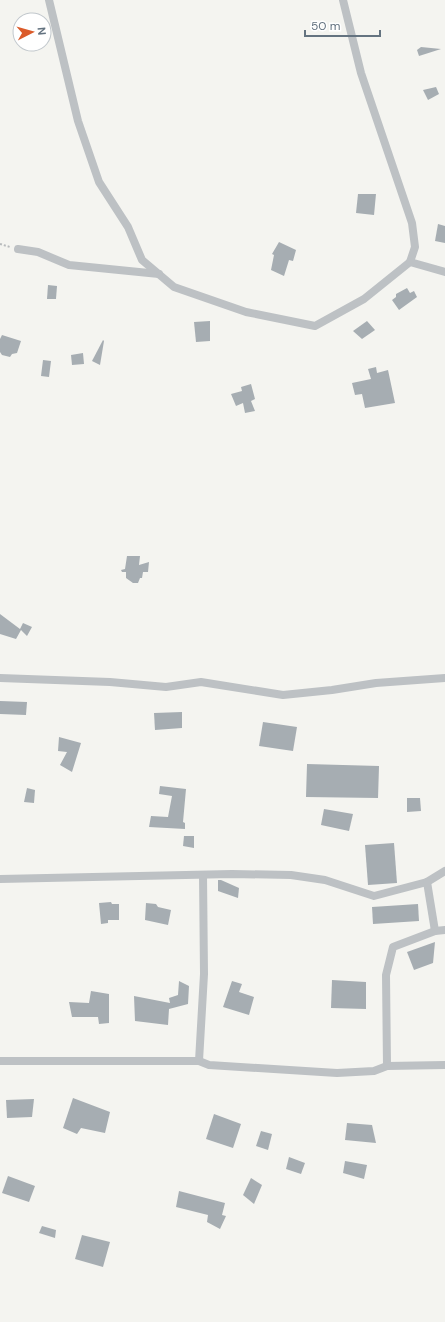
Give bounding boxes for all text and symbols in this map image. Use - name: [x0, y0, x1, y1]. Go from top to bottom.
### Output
- north arrow: [12, 12, 52, 52]
- scale bar: [305, 12, 380, 38]
- text: 50 m: [311, 18, 340, 34]
- text: N: [35, 26, 49, 36]

